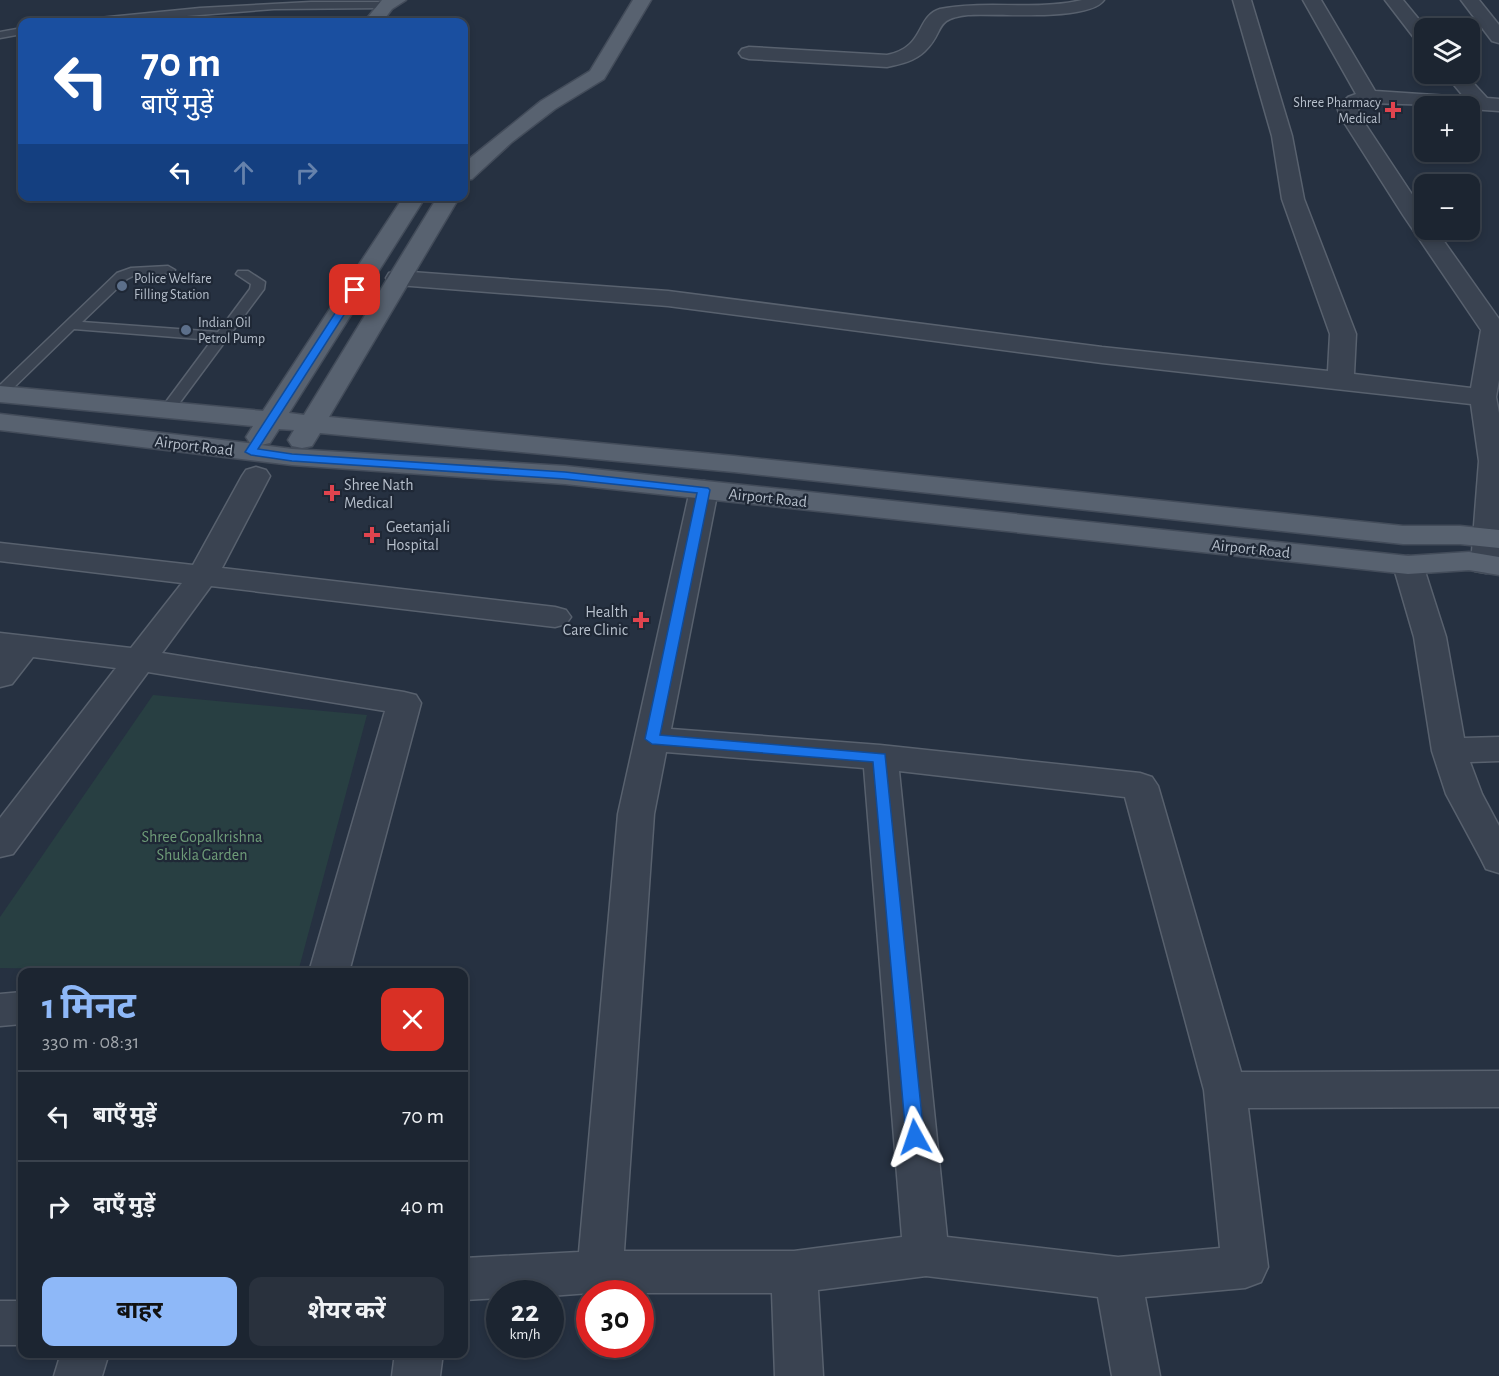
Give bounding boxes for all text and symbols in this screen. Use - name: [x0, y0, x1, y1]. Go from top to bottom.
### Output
- map controls: [1414, 18, 1480, 240]
- button: layers: [1414, 18, 1480, 84]
- icon: left: [42, 42, 120, 120]
- text: 70 m: [141, 42, 221, 84]
- text: बाएँ मुड़ें: [141, 91, 213, 118]
- place label: Shree Pharmacy Medical: [1293, 96, 1381, 126]
- button: +: [1414, 96, 1480, 162]
- marker: Shree Pharmacy Medical: [1386, 103, 1400, 117]
- icon: left: [164, 156, 197, 189]
- icon: ahead: [227, 156, 260, 189]
- icon: right: [290, 156, 323, 189]
- button: −: [1414, 174, 1480, 240]
- pin: [329, 264, 380, 315]
- place label: Police Welfare Filling Station: [134, 272, 212, 302]
- icon: arrive: [338, 273, 371, 306]
- marker: Police Welfare Filling Station: [115, 279, 129, 293]
- place label: Indian Oil Petrol Pump: [198, 316, 265, 346]
- marker: Indian Oil Petrol Pump: [179, 323, 193, 337]
- street label: Airport Road: [154, 433, 234, 459]
- place label: Shree Nath Medical: [344, 477, 414, 511]
- marker: Shree Nath Medical: [325, 486, 339, 500]
- street label: Airport Road: [728, 486, 808, 510]
- place label: Geetanjali Hospital: [386, 519, 450, 553]
- marker: Geetanjali Hospital: [363, 526, 381, 544]
- street label: Airport Road: [1211, 537, 1291, 561]
- place label: Health Care Clinic: [563, 604, 628, 638]
- marker: Health Care Clinic: [632, 611, 650, 629]
- park label: Shree Gopalkrishna Shukla Garden: [142, 829, 262, 863]
- button: close: [381, 988, 444, 1051]
- text: 1 मिनट: [42, 989, 136, 1025]
- text: 330 m · 08:31: [42, 1032, 139, 1052]
- icon: left: [42, 1100, 75, 1133]
- text: बाएँ मुड़ें: [93, 1104, 157, 1126]
- text: 70 m: [402, 1105, 444, 1127]
- position arrow: [883, 1105, 947, 1169]
- icon: right: [42, 1190, 75, 1223]
- text: दाएँ मुड़ें: [93, 1194, 155, 1216]
- text: 40 m: [401, 1195, 444, 1217]
- button: बाहर: [42, 1277, 237, 1346]
- button: शेयर करें: [249, 1277, 444, 1346]
- speed limit sign: 30: [576, 1280, 654, 1358]
- text: 22: [511, 1297, 539, 1327]
- text: km/h: [510, 1327, 540, 1342]

